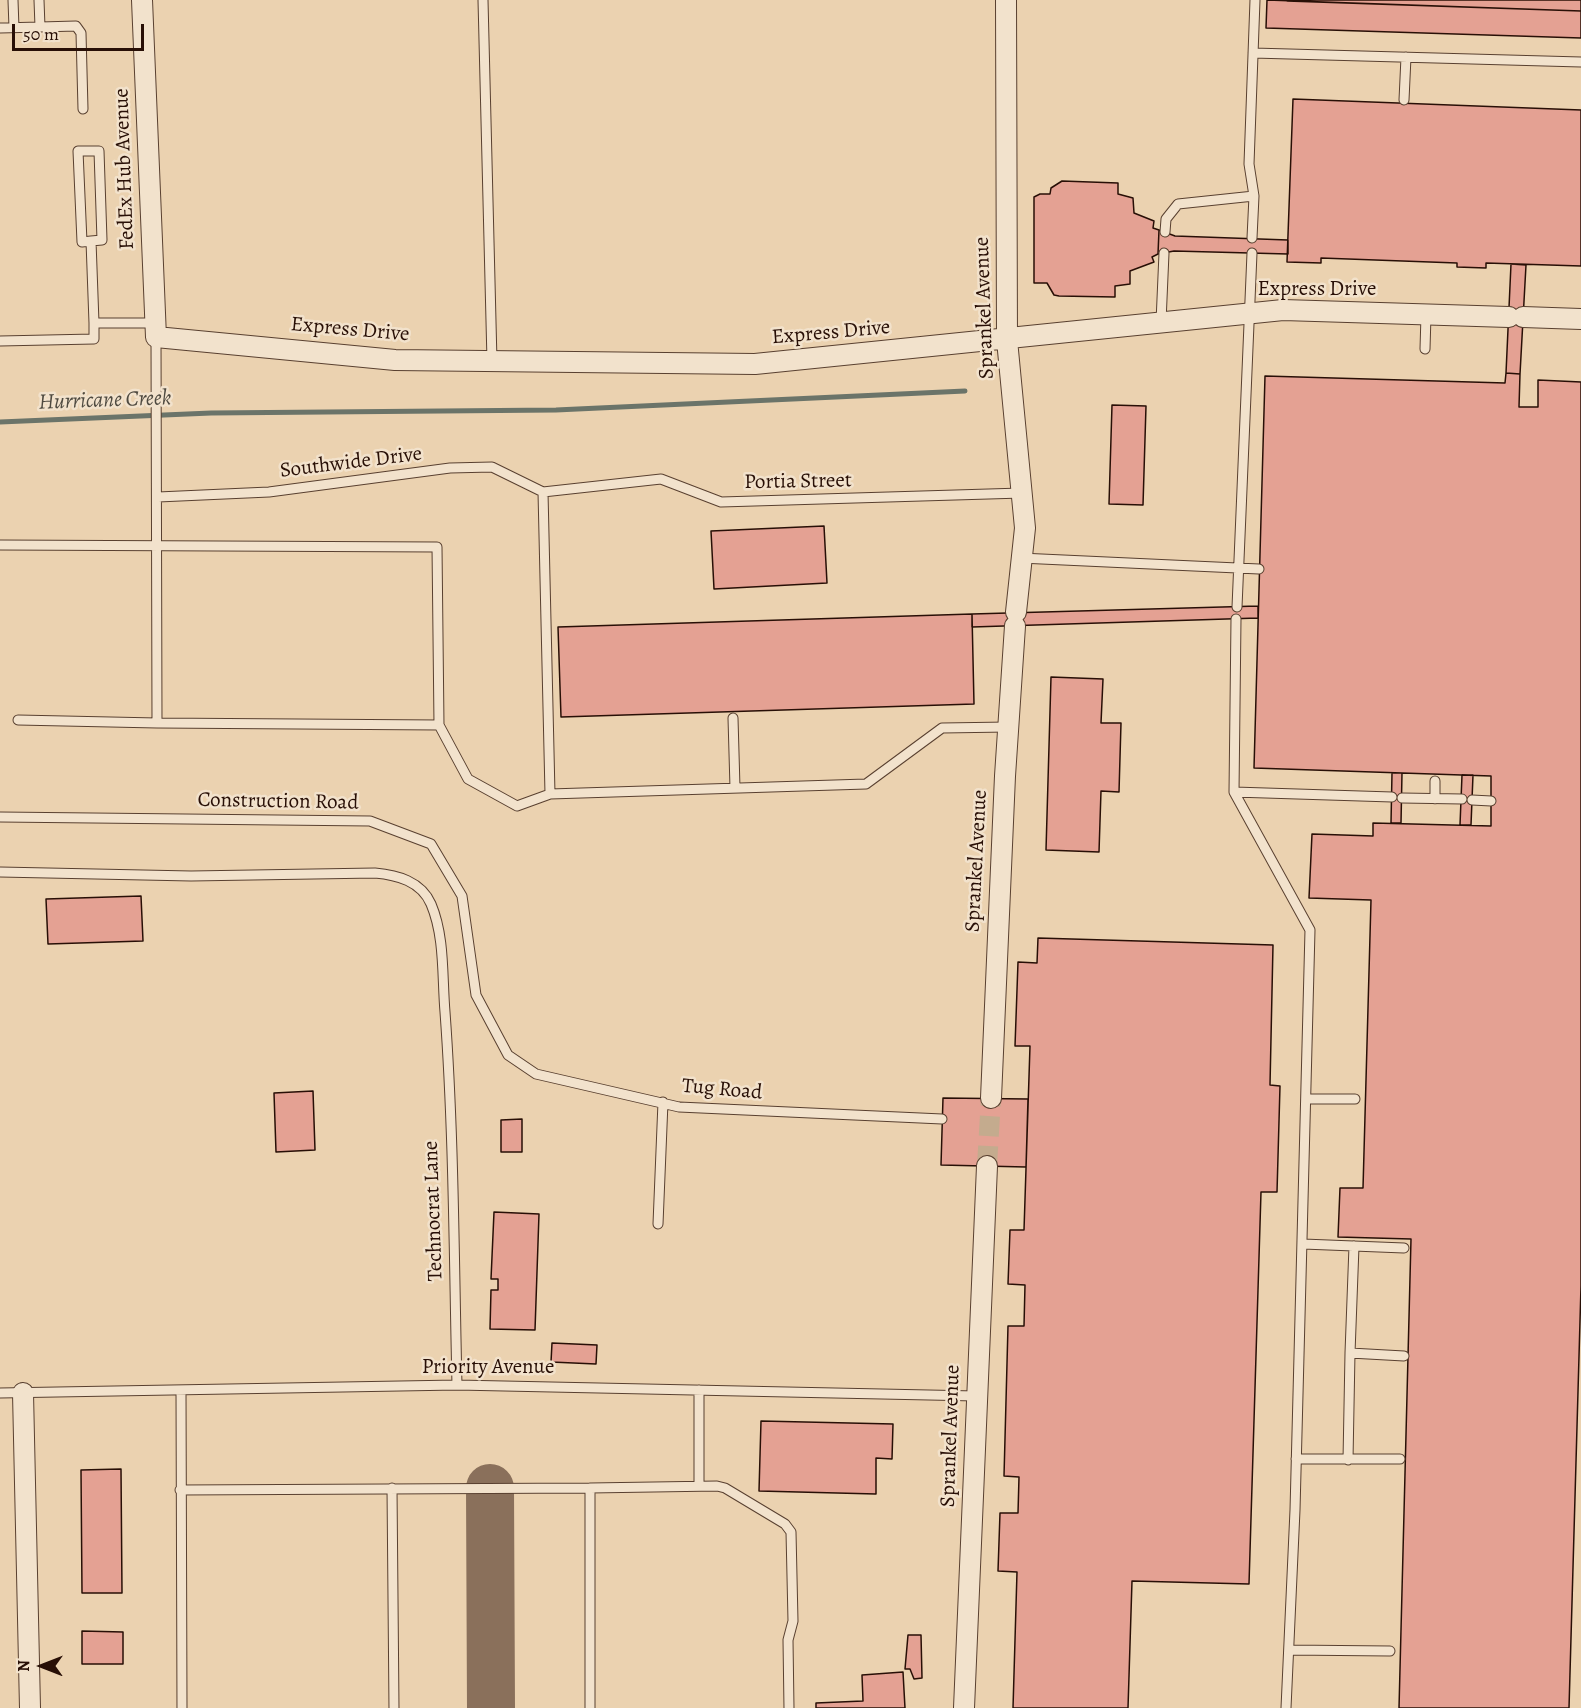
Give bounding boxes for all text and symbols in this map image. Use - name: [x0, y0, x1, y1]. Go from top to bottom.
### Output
- scale bar: [15, 12, 147, 50]
- text: 50 m: [23, 22, 59, 46]
- street label: FedEx Hub Avenue: [110, 88, 140, 250]
- street label: Sprankel Avenue: [970, 236, 1000, 380]
- street label: Express Drive: [1258, 277, 1376, 303]
- street label: Express Drive: [290, 312, 410, 348]
- street label: Express Drive: [771, 315, 891, 351]
- water label: Hurricane Creek: [38, 385, 172, 417]
- street label: Southwide Drive: [279, 442, 423, 484]
- street label: Portia Street: [744, 468, 852, 496]
- street label: Construction Road: [197, 788, 359, 816]
- street label: Sprankel Avenue: [961, 789, 993, 933]
- street label: Tug Road: [681, 1074, 763, 1106]
- street label: Technocrat Lane: [419, 1140, 449, 1282]
- street label: Priority Avenue: [422, 1355, 554, 1381]
- street label: Sprankel Avenue: [936, 1364, 966, 1508]
- north arrow: [12, 1636, 72, 1696]
- text: N: [13, 1660, 35, 1672]

